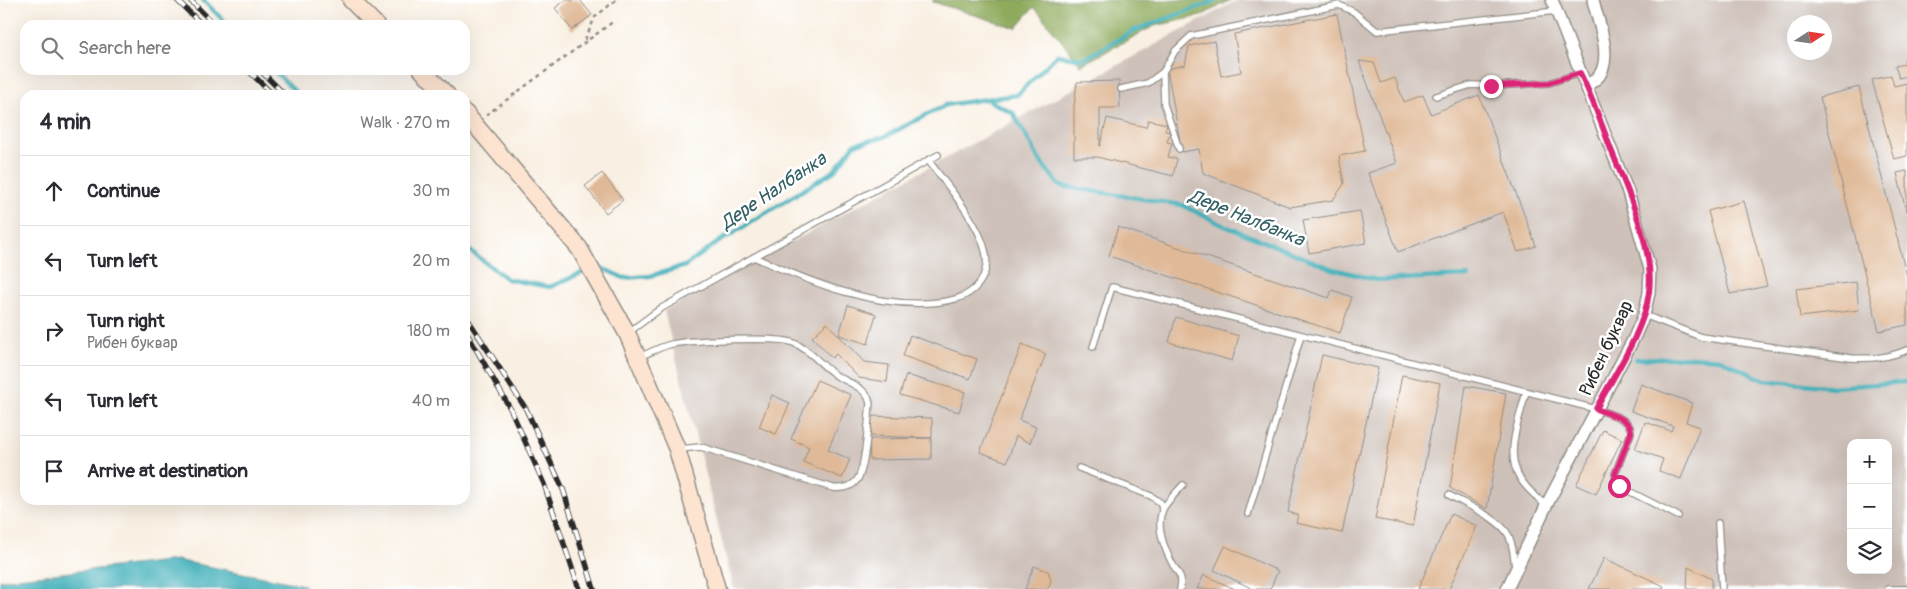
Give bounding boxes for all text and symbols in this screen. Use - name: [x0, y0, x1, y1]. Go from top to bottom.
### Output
- north arrow: [1787, 15, 1832, 60]
- search box: [20, 20, 470, 75]
- icon: search: [38, 34, 66, 62]
- text: Search here: [78, 36, 171, 60]
- route end: [1480, 75, 1503, 98]
- text: 4 min: [40, 109, 91, 136]
- text: Walk · 270 m: [360, 113, 450, 133]
- water label: Дере Налбанка: [715, 146, 832, 235]
- icon: ahead: [40, 177, 68, 205]
- text: Continue: [87, 179, 160, 203]
- text: 30 m: [412, 181, 450, 201]
- water label: Дере Налбанка: [1185, 184, 1309, 252]
- icon: left: [40, 247, 68, 275]
- text: Turn left: [87, 249, 157, 273]
- text: 20 m: [412, 251, 450, 271]
- street label: Рибен буквар: [1574, 297, 1638, 399]
- text: Turn right: [87, 309, 165, 333]
- icon: right: [40, 317, 68, 345]
- text: 180 m: [407, 321, 450, 341]
- text: Рибен буквар: [87, 333, 178, 353]
- icon: left: [40, 387, 68, 415]
- text: Turn left: [87, 389, 157, 413]
- text: 40 m: [412, 391, 450, 411]
- map controls: [1847, 439, 1892, 574]
- button: +: [1847, 439, 1892, 484]
- icon: arrive: [40, 457, 68, 485]
- text: Arrive at destination: [87, 459, 248, 483]
- route start: [1608, 475, 1631, 498]
- button: −: [1847, 484, 1892, 529]
- button: layers: [1847, 529, 1892, 574]

